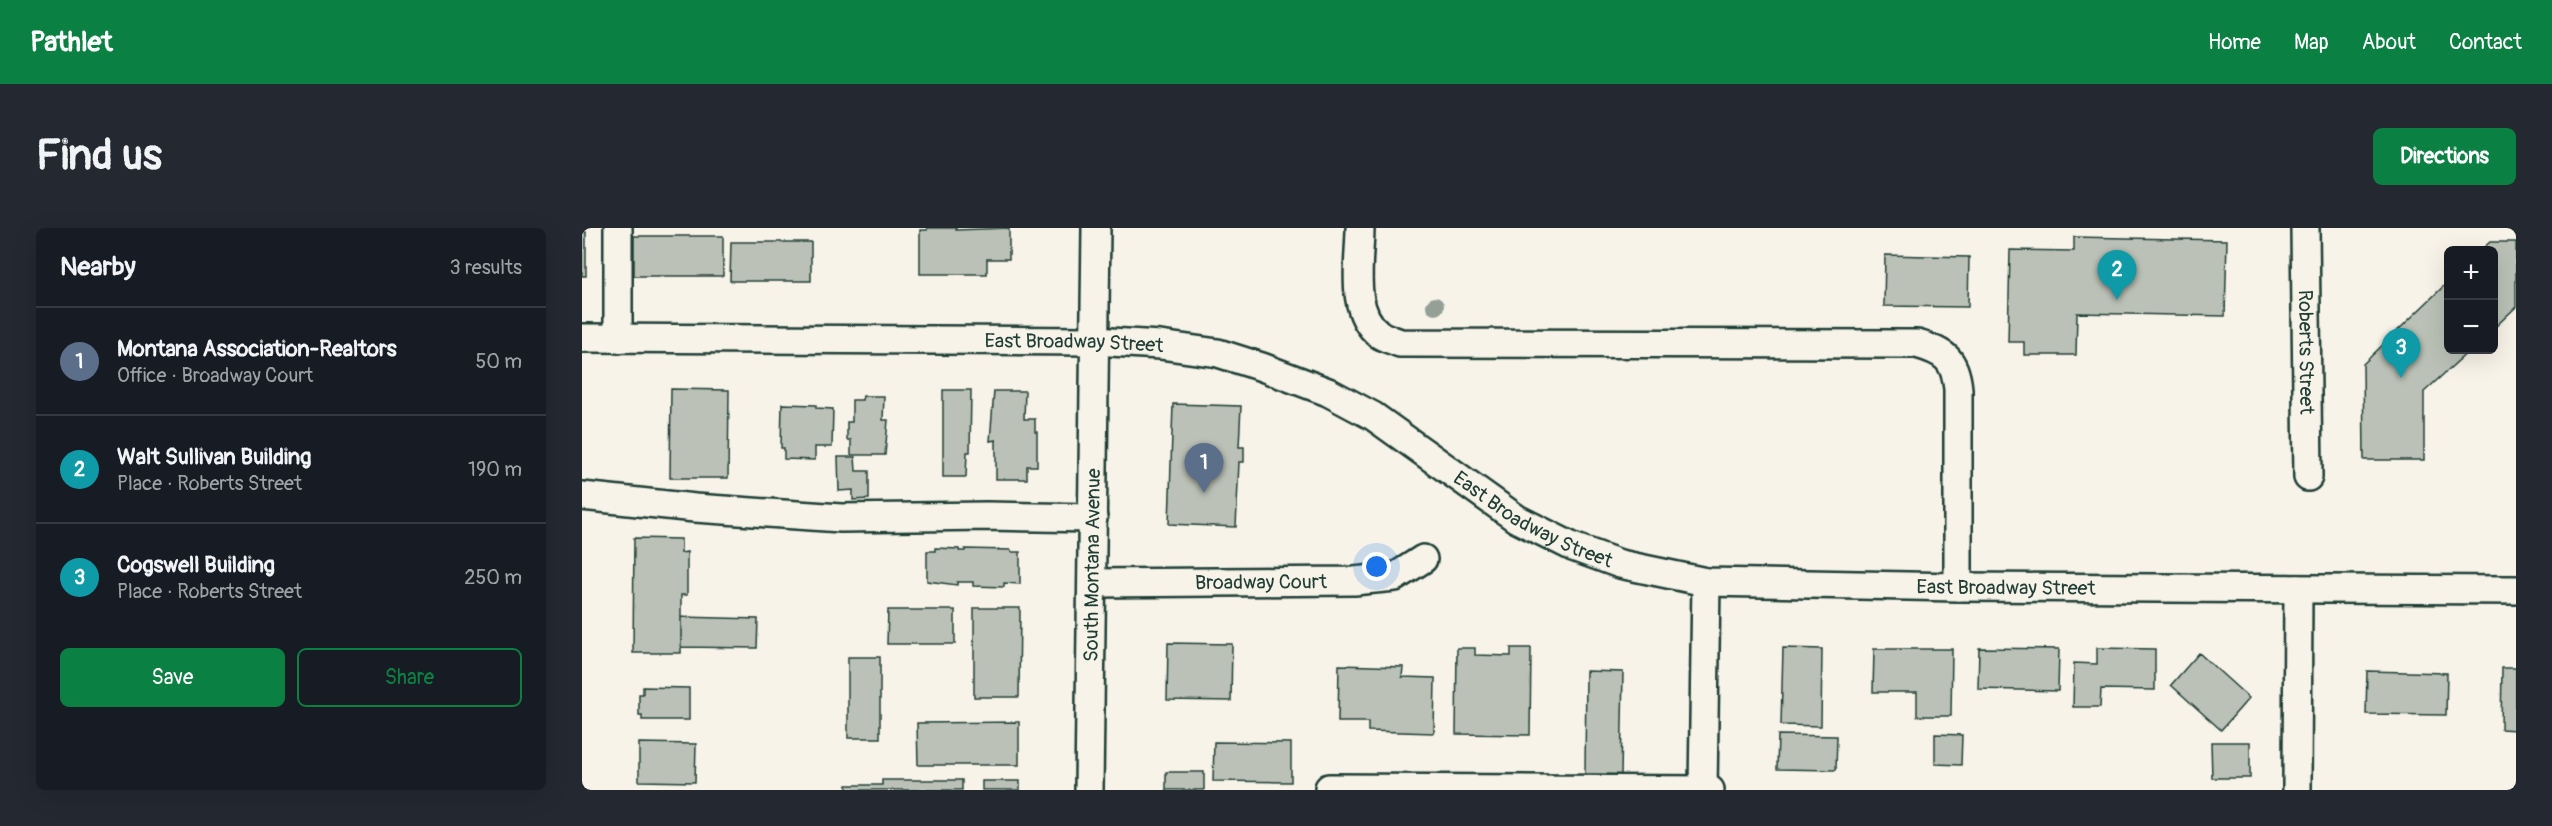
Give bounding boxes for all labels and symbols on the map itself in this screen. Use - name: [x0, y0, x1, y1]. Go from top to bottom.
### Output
- pin: 2: [2098, 250, 2137, 300]
- street label: Roberts Street: [2293, 289, 2319, 416]
- street label: East Broadway Street: [984, 328, 1165, 358]
- pin: 3: [2382, 328, 2420, 378]
- pin: 1: [1184, 444, 1224, 493]
- street label: East Broadway Street: [1448, 466, 1617, 574]
- street label: South Montana Avenue: [1079, 468, 1106, 662]
- your location: [1362, 552, 1391, 581]
- street label: Broadway Court: [1195, 569, 1328, 595]
- street label: East Broadway Street: [1916, 574, 2097, 601]

